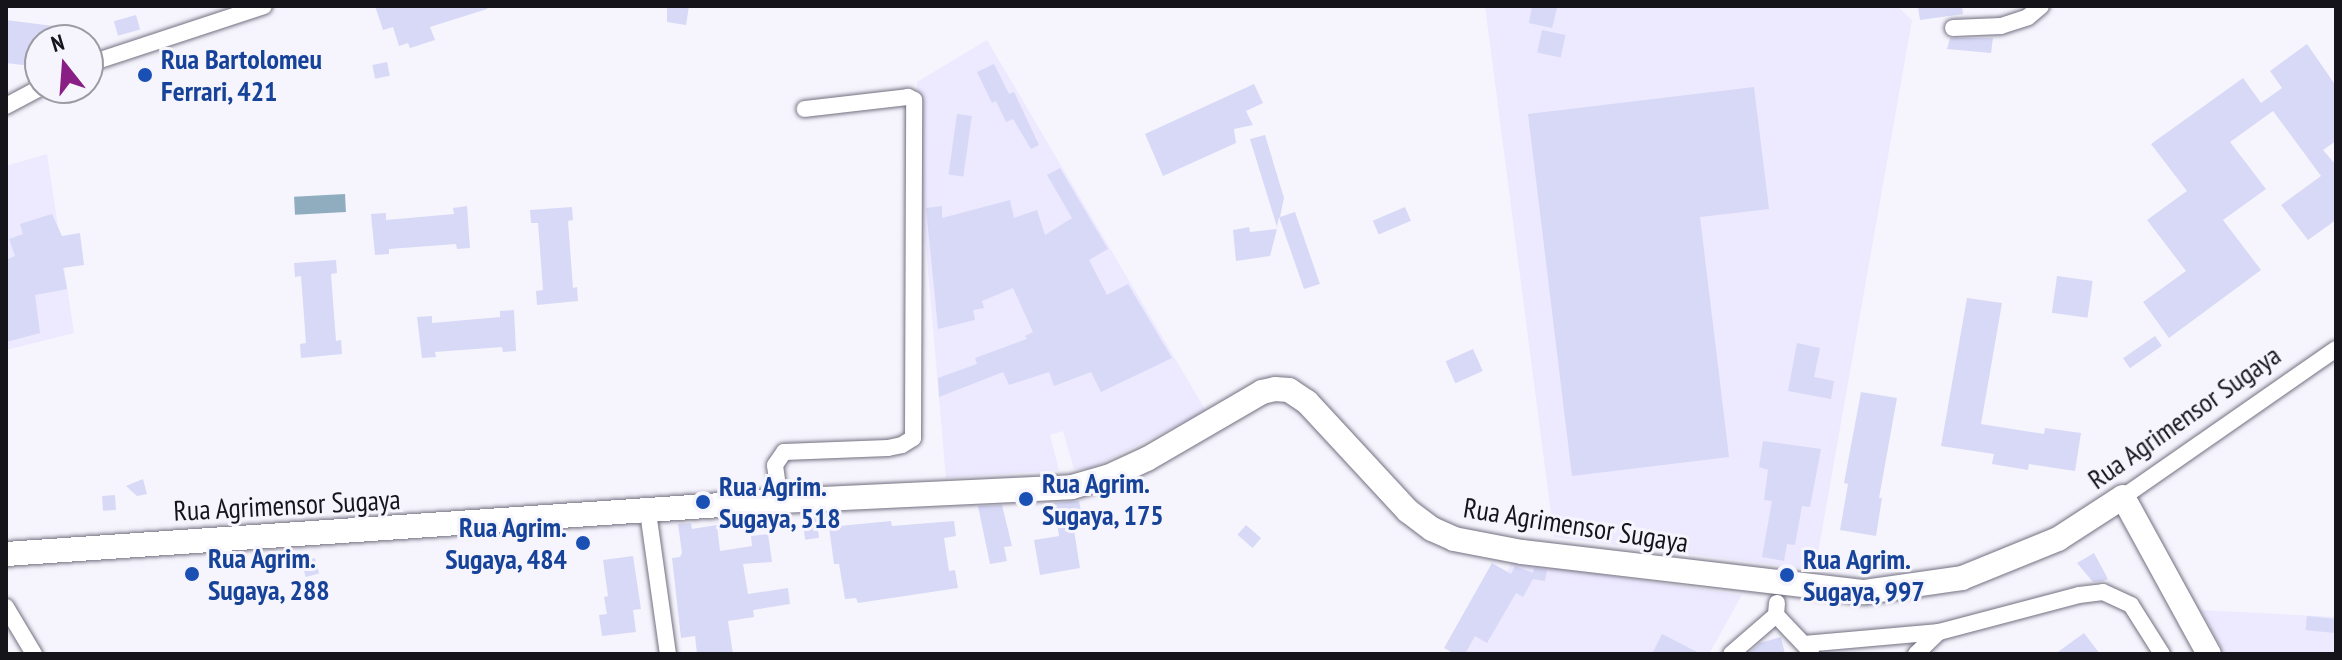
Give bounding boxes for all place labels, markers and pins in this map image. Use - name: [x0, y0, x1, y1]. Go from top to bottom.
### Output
- place label: Rua Bartolomeu Ferrari, 421: [161, 42, 322, 108]
- marker: Rua Bartolomeu Ferrari, 421: [136, 66, 154, 84]
- place label: Rua Agrim. Sugaya, 175: [1042, 466, 1165, 532]
- place label: Rua Agrim. Sugaya, 518: [719, 469, 842, 535]
- marker: Rua Agrim. Sugaya, 175: [1017, 490, 1035, 508]
- marker: Rua Agrim. Sugaya, 518: [694, 493, 712, 511]
- place label: Rua Agrim. Sugaya, 484: [444, 510, 567, 576]
- marker: Rua Agrim. Sugaya, 484: [574, 534, 592, 552]
- place label: Rua Agrim. Sugaya, 288: [208, 541, 331, 607]
- place label: Rua Agrim. Sugaya, 997: [1803, 542, 1926, 608]
- marker: Rua Agrim. Sugaya, 288: [183, 565, 201, 583]
- marker: Rua Agrim. Sugaya, 997: [1778, 566, 1796, 584]

